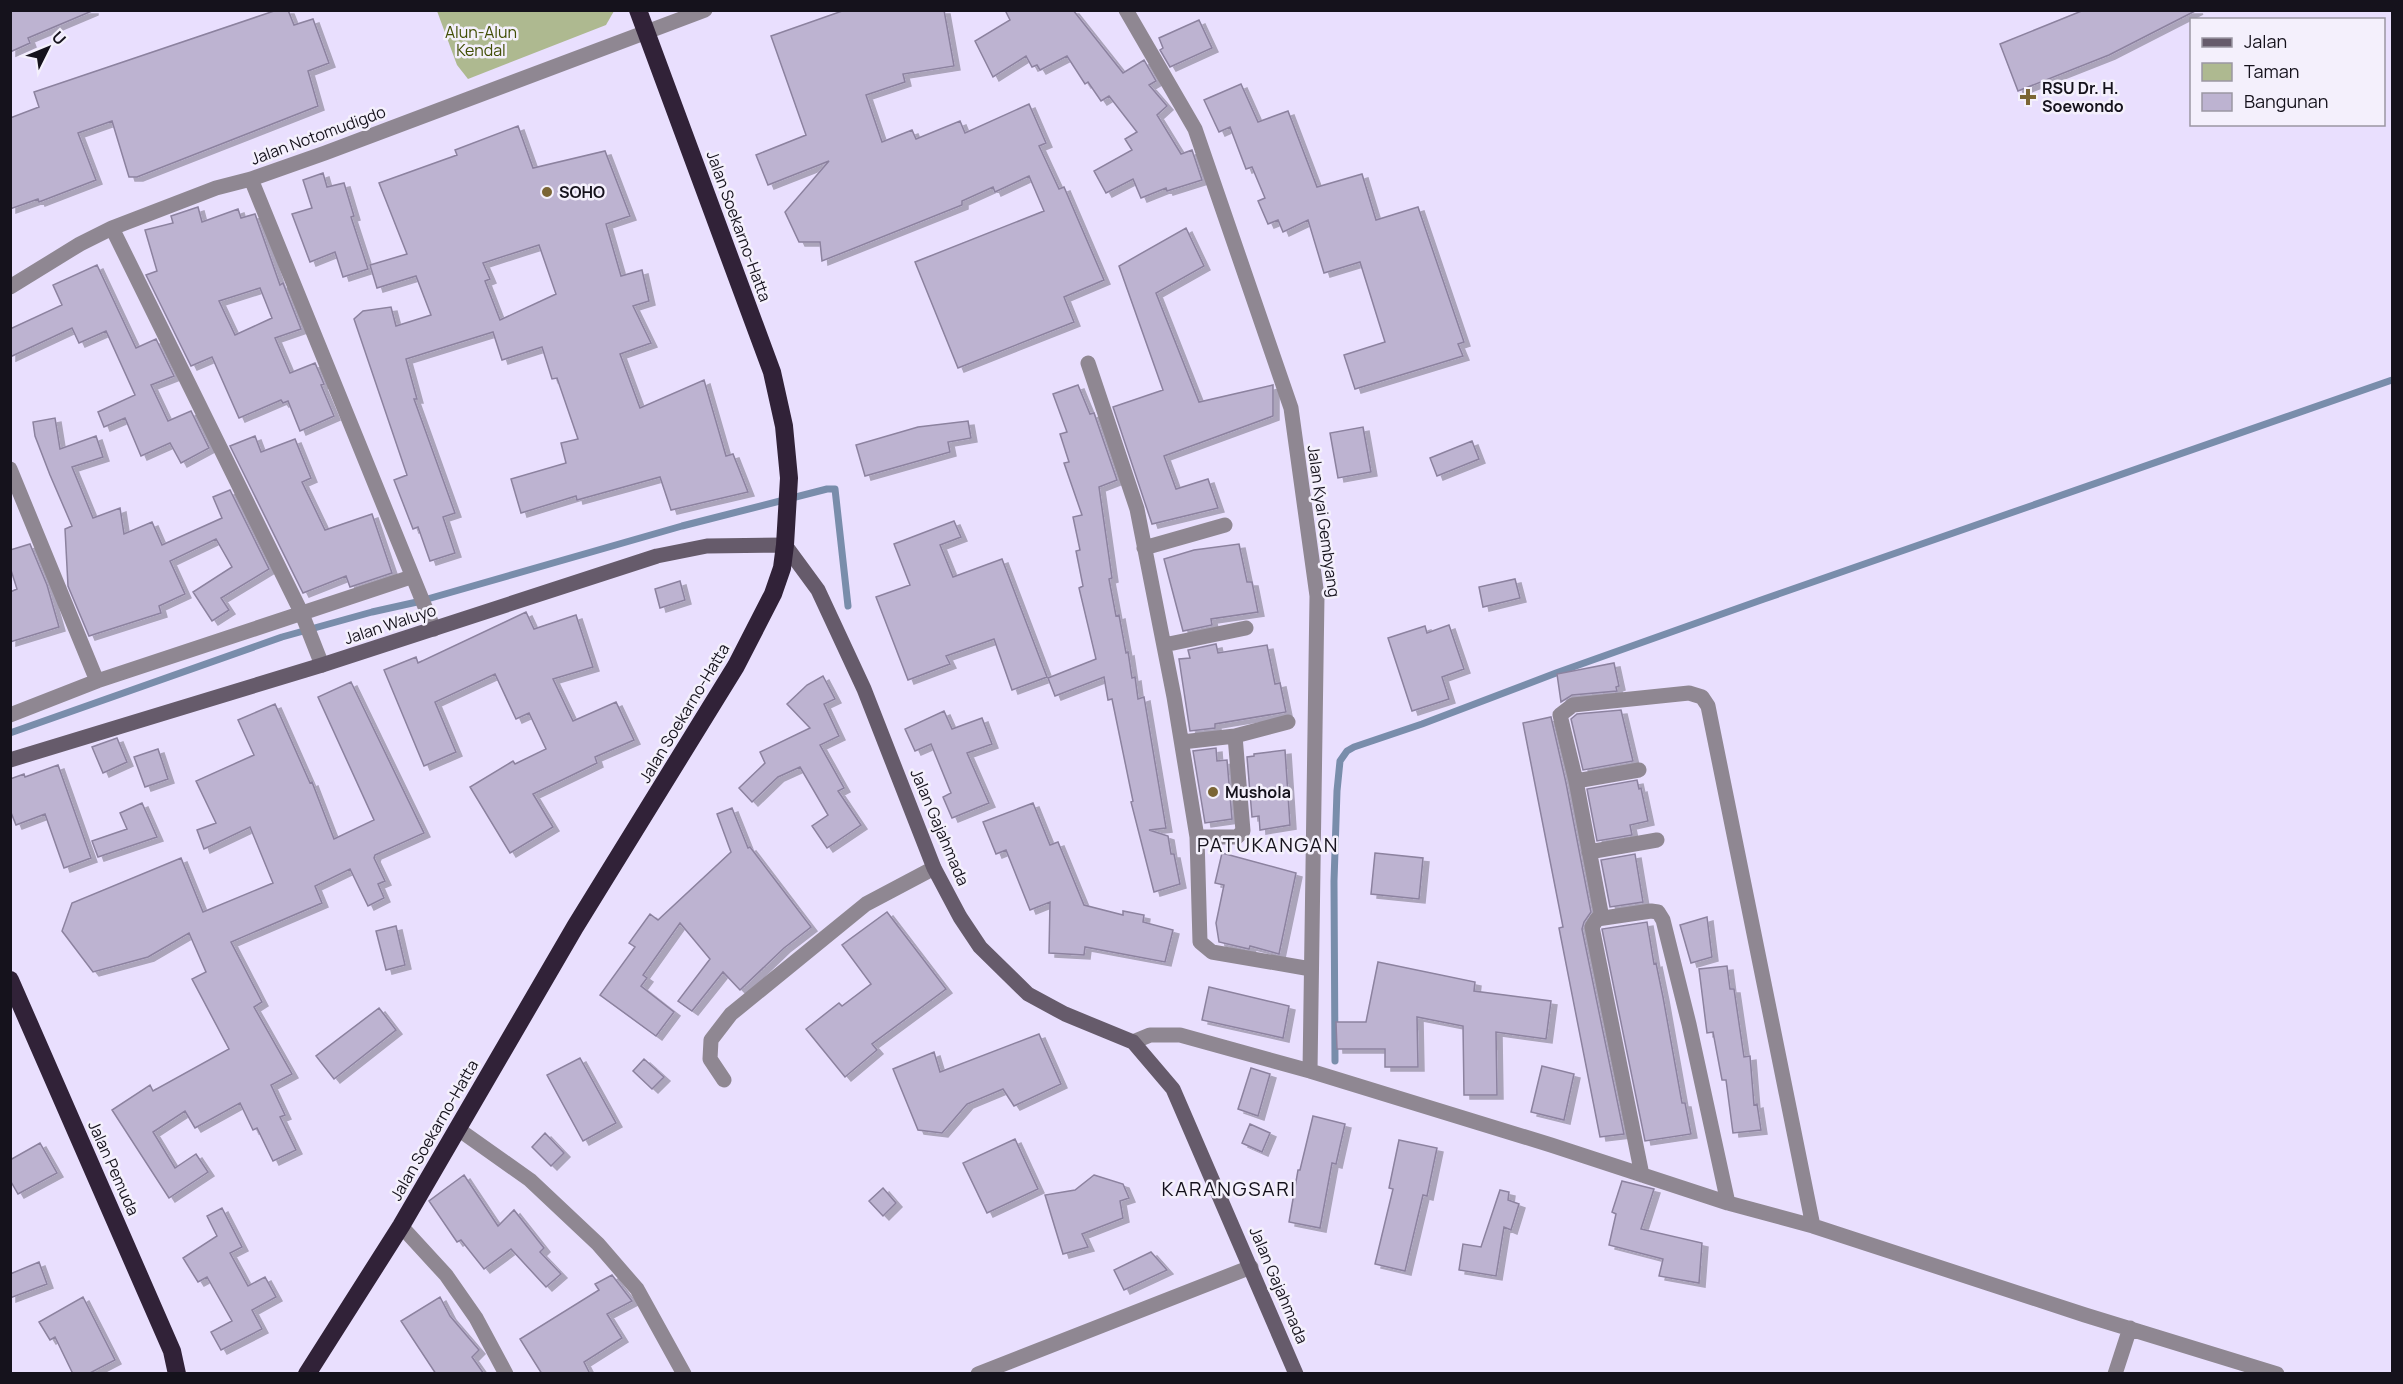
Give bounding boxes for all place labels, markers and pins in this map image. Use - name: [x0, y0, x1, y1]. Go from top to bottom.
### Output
- place label: RSU Dr. H. Soewondo: [2042, 77, 2124, 117]
- marker: RSU Dr. H. Soewondo: [2019, 88, 2037, 106]
- place label: SOHO: [559, 181, 605, 203]
- marker: SOHO: [540, 185, 554, 199]
- place label: Mushola: [1225, 781, 1291, 803]
- marker: Mushola: [1206, 785, 1220, 799]

